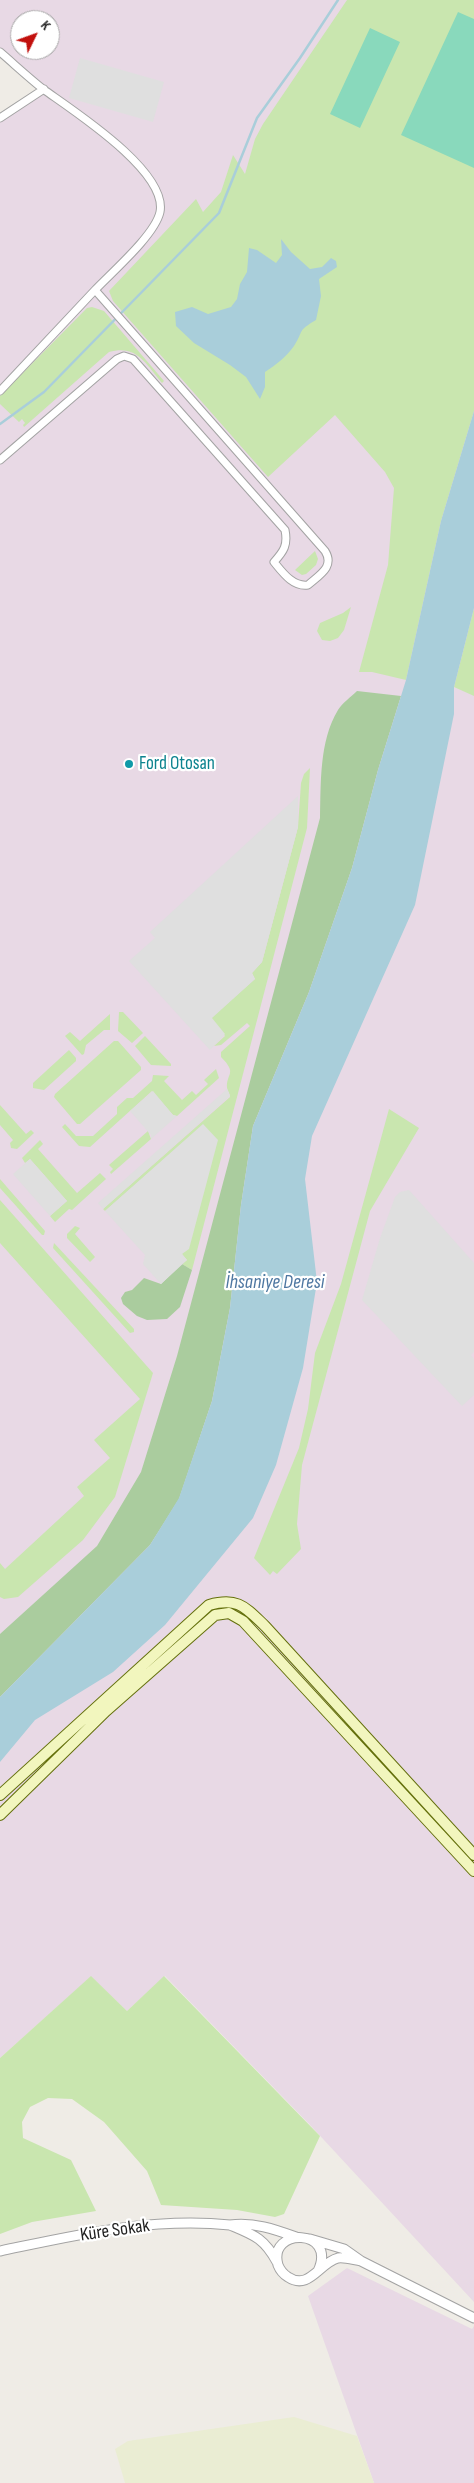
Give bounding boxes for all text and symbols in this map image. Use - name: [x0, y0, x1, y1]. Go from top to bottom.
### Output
- north arrow: [10, 10, 60, 60]
- text: K: [37, 17, 54, 34]
- place label: Ford Otosan: [139, 753, 215, 775]
- marker: Ford Otosan: [123, 758, 135, 770]
- water label: İhsaniye Deresi: [226, 1271, 324, 1295]
- street label: Küre Sokak: [79, 2215, 151, 2247]

